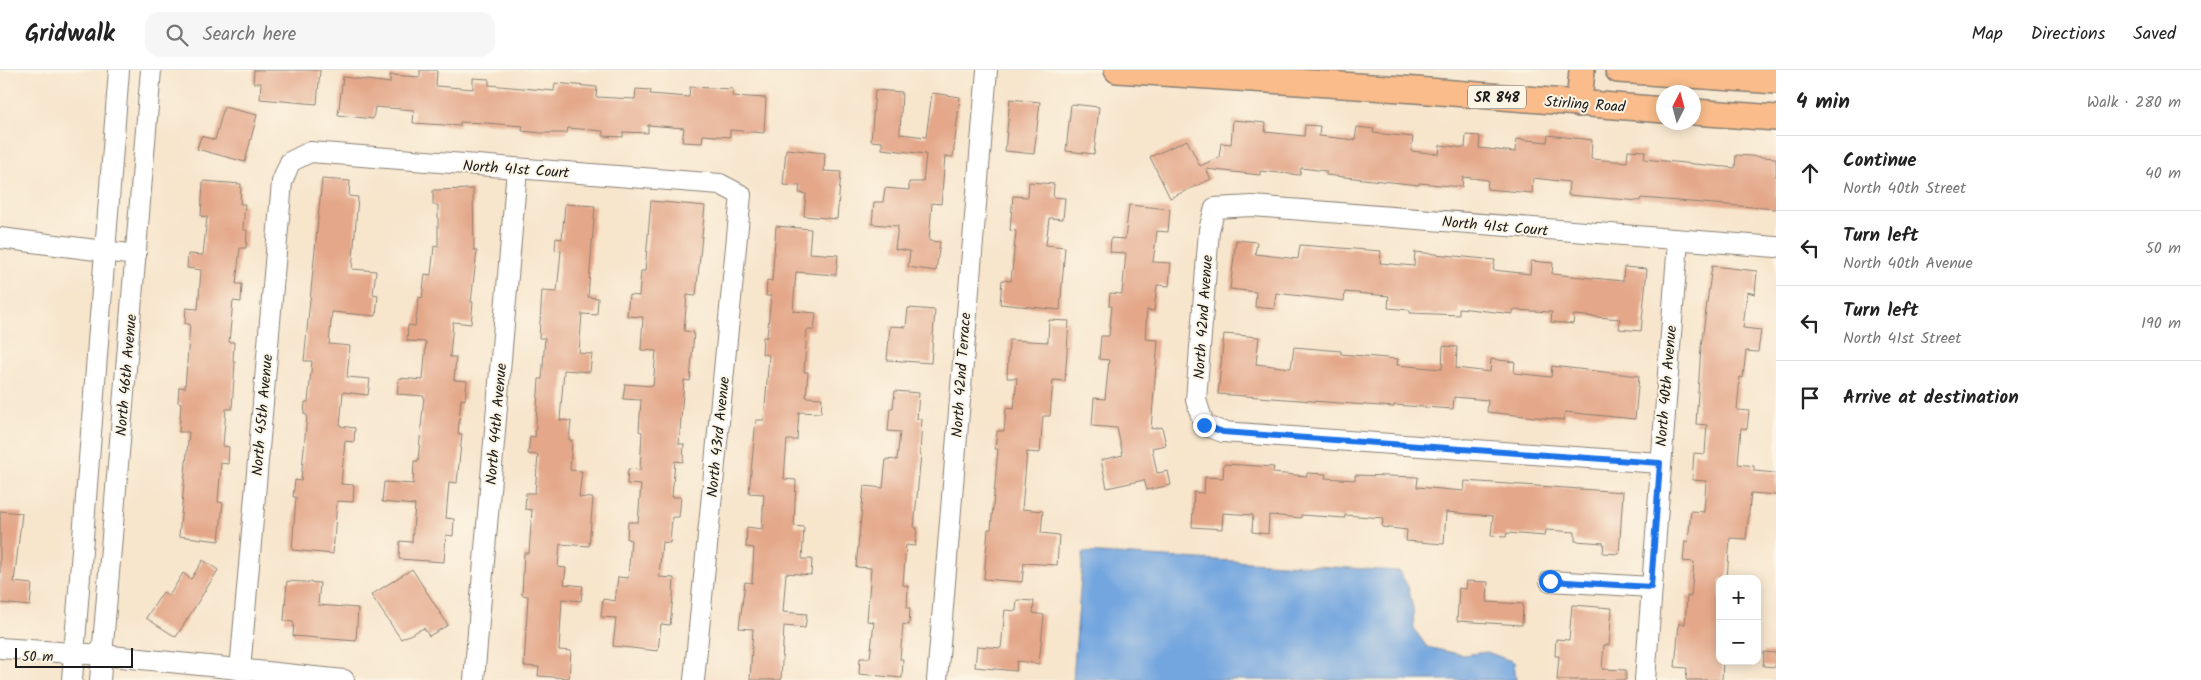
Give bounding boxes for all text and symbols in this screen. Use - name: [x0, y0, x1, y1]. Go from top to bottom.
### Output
- search box: [145, 12, 495, 57]
- text: Gridwalk: [25, 15, 115, 54]
- text: Search here: [203, 20, 296, 50]
- text: Map: [1971, 20, 2003, 49]
- text: Directions: [2031, 20, 2105, 49]
- text: Saved: [2133, 20, 2176, 49]
- icon: search: [163, 21, 191, 49]
- north arrow: [1656, 85, 1701, 130]
- road number: SR 848: [1468, 86, 1526, 108]
- text: 4 min: [1796, 86, 1850, 119]
- street label: Stirling Road: [1544, 90, 1627, 120]
- text: Walk · 280 m: [2087, 90, 2181, 115]
- text: Continue: [1843, 146, 1916, 176]
- street label: North 41st Court: [462, 154, 570, 186]
- icon: ahead: [1796, 159, 1824, 187]
- text: 40 m: [2145, 161, 2181, 186]
- text: North 40th Street: [1843, 176, 1966, 201]
- street label: North 41st Court: [1441, 210, 1549, 244]
- text: Turn left: [1843, 221, 1918, 251]
- icon: left: [1796, 234, 1824, 262]
- text: 50 m: [2145, 236, 2181, 261]
- text: North 40th Avenue: [1843, 251, 1973, 276]
- street label: North 42nd Avenue: [1188, 254, 1220, 380]
- text: Turn left: [1843, 296, 1918, 326]
- icon: left: [1796, 309, 1824, 337]
- street label: North 42nd Terrace: [946, 311, 978, 438]
- text: 190 m: [2141, 311, 2181, 336]
- street label: North 46th Avenue: [110, 313, 144, 437]
- street label: North 40th Avenue: [1650, 324, 1684, 448]
- text: North 41st Street: [1843, 326, 1961, 351]
- street label: North 45th Avenue: [246, 353, 280, 477]
- street label: North 44th Avenue: [480, 362, 514, 486]
- street label: North 43rd Avenue: [701, 375, 737, 499]
- text: Arrive at destination: [1843, 383, 2019, 413]
- icon: arrive: [1796, 384, 1824, 412]
- route end: [1193, 414, 1216, 437]
- route start: [1539, 570, 1562, 593]
- map controls: [1716, 575, 1761, 665]
- button: +: [1716, 575, 1761, 620]
- button: −: [1716, 620, 1761, 665]
- scale bar: [15, 645, 132, 668]
- text: 50 m: [22, 646, 53, 668]

